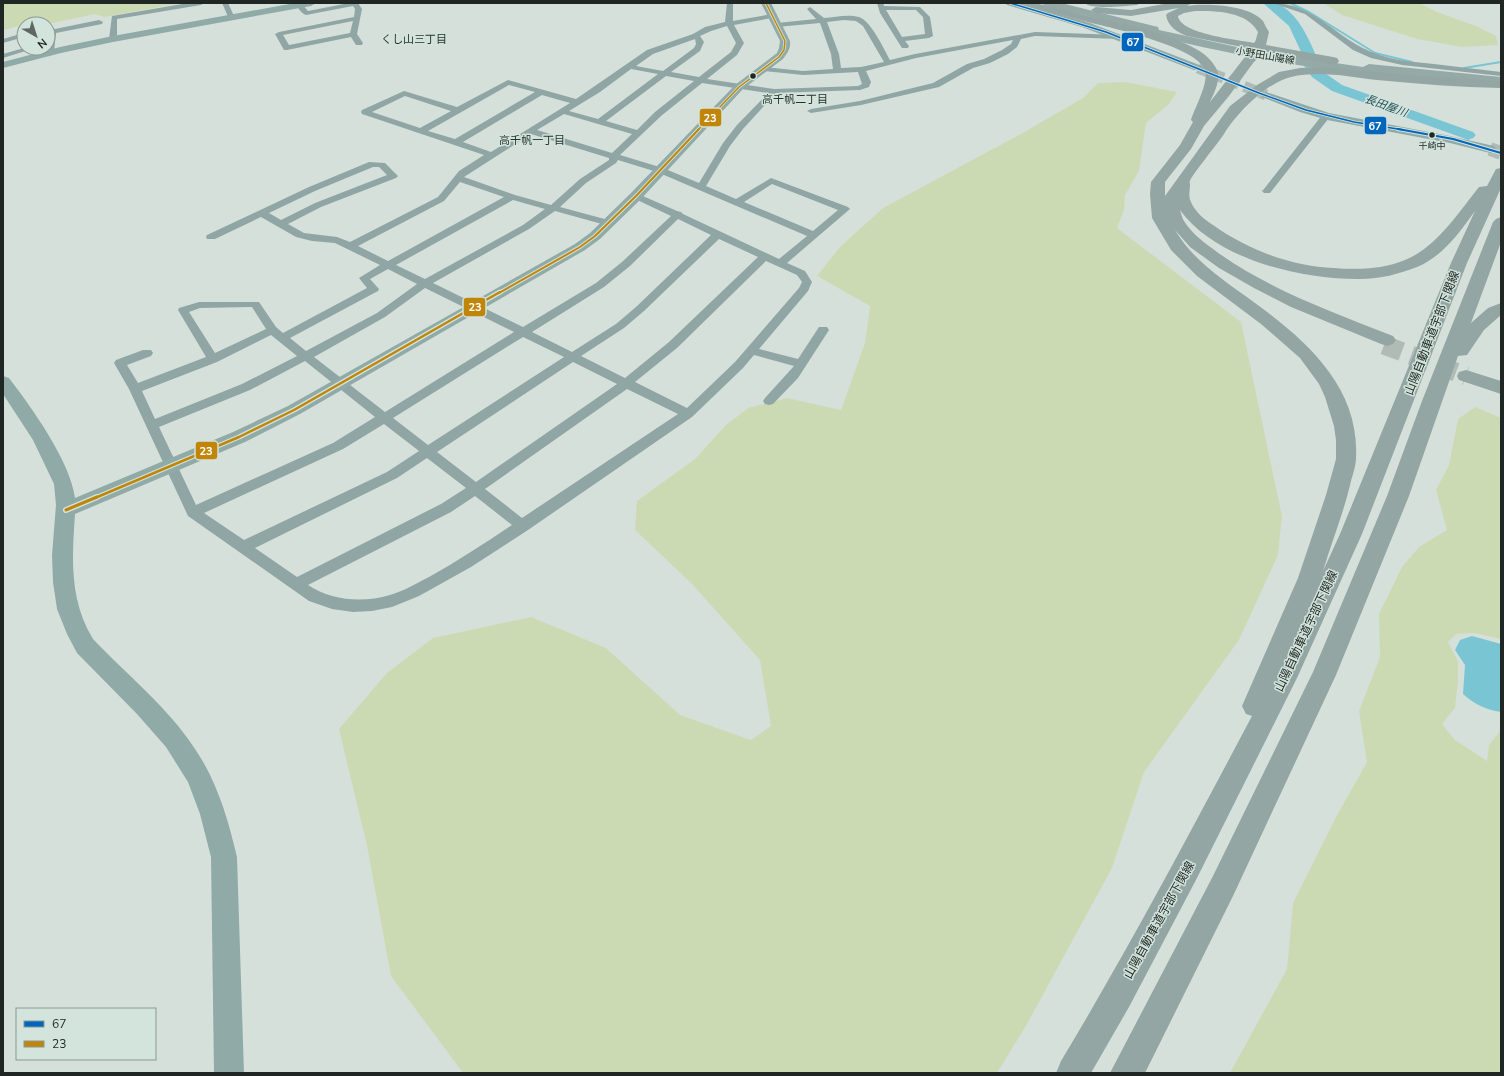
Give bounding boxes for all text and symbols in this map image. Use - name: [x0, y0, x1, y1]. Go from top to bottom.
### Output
- north arrow: [16, 16, 56, 56]
- district label: くし山三丁目: [381, 32, 447, 47]
- line badge: 67: [1121, 32, 1144, 52]
- text: N: [34, 35, 50, 52]
- text: 67: [1126, 35, 1140, 50]
- street label: 小野田山陽線: [1234, 44, 1296, 68]
- unlabelled marker: [748, 71, 758, 81]
- water label: 長田屋川: [1363, 91, 1410, 121]
- district label: 高千帆二丁目: [762, 92, 828, 107]
- line badge: 23: [699, 108, 722, 127]
- text: 23: [703, 111, 717, 126]
- line badge: 67: [1364, 116, 1387, 135]
- text: 67: [1368, 119, 1382, 134]
- marker: 千崎中: [1427, 130, 1437, 140]
- district label: 高千帆一丁目: [499, 133, 565, 148]
- place label: 千崎中: [1418, 140, 1446, 152]
- street label: 山陽自動車道宇部下関線: [1401, 269, 1463, 397]
- line badge: 23: [463, 297, 486, 317]
- text: 23: [468, 300, 482, 315]
- line badge: 23: [195, 441, 218, 460]
- text: 23: [199, 444, 213, 459]
- street label: 山陽自動車道宇部下関線: [1271, 568, 1341, 694]
- street label: 山陽自動車道宇部下関線: [1120, 858, 1198, 982]
- legend: [16, 1008, 156, 1060]
- text: 67: [52, 1016, 66, 1032]
- text: 23: [52, 1036, 66, 1052]

